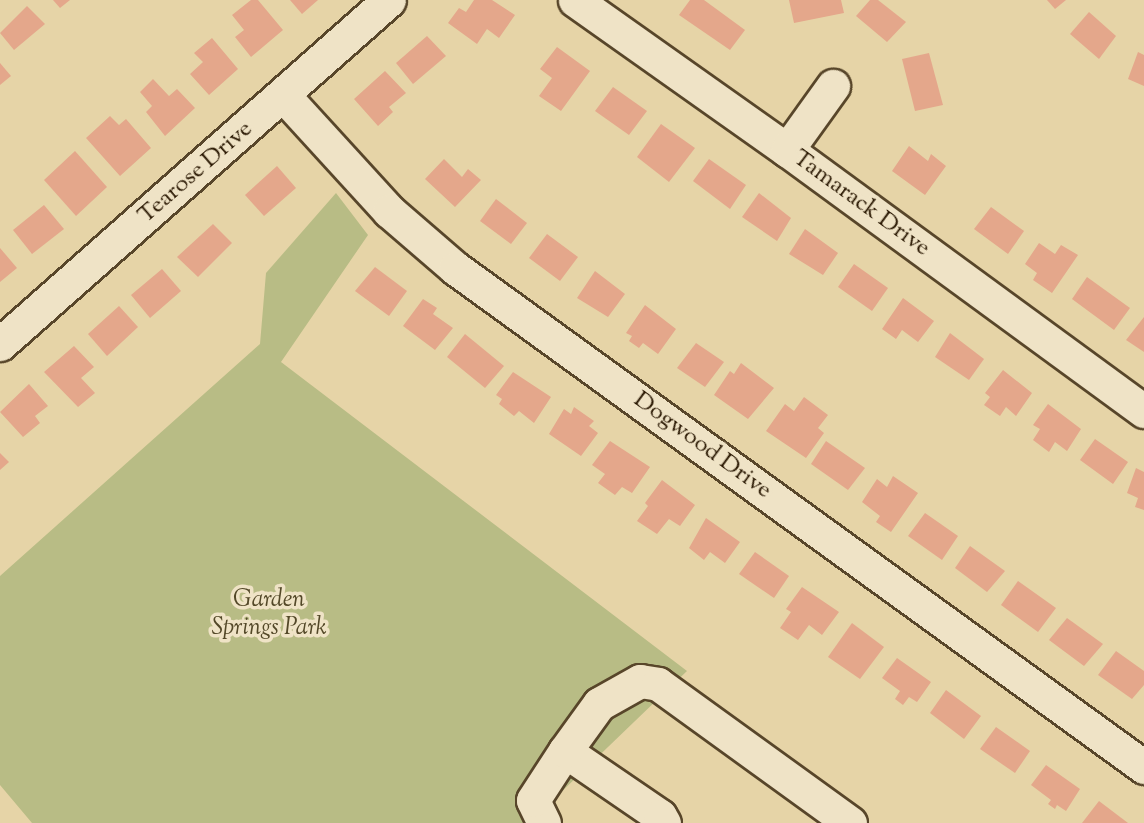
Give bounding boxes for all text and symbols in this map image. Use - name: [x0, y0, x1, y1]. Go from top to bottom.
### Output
- street label: Tearose Drive: [133, 115, 259, 231]
- street label: Tamarack Drive: [787, 145, 935, 263]
- street label: Dogwood Drive: [627, 386, 777, 506]
- park label: Garden Springs Park: [211, 587, 327, 643]

